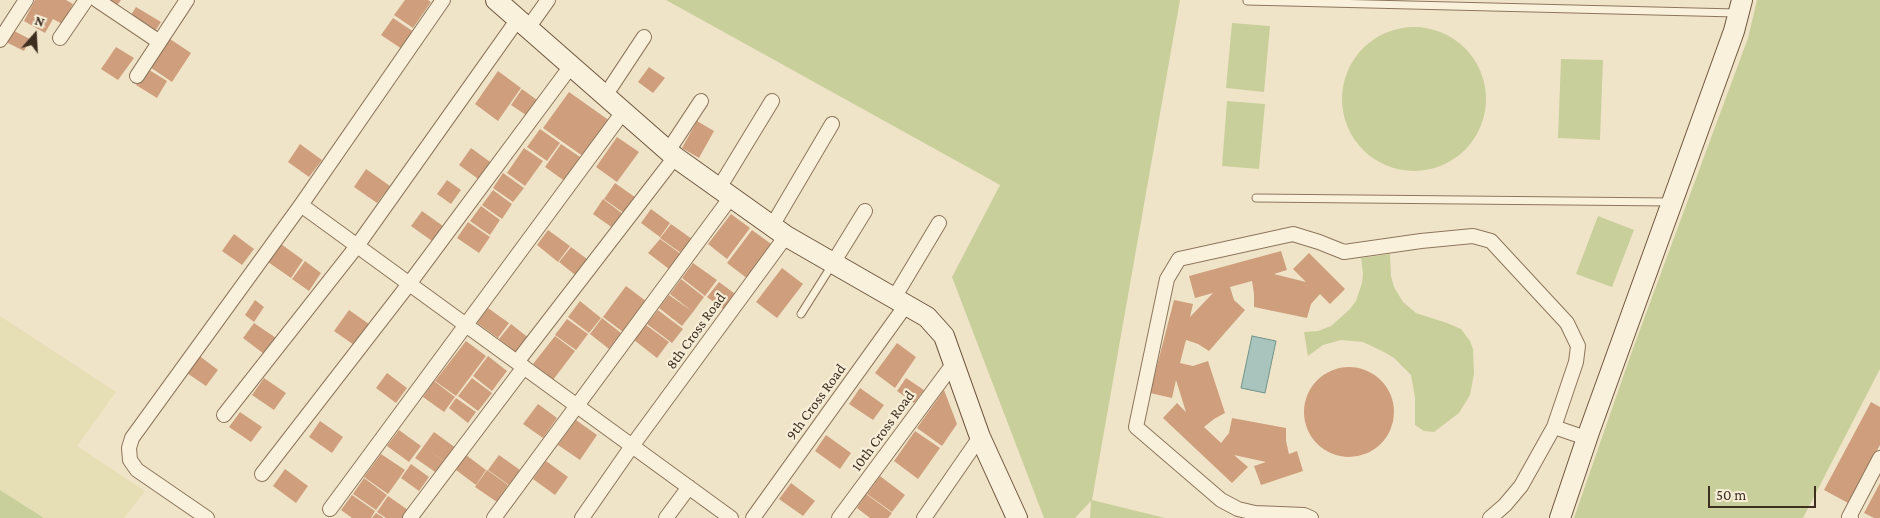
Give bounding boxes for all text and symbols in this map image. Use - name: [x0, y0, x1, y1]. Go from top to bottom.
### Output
- north arrow: [10, 10, 60, 60]
- text: N: [33, 12, 47, 30]
- street label: 8th Cross Road: [662, 289, 730, 373]
- street label: 9th Cross Road: [782, 360, 850, 444]
- street label: 10th Cross Road: [848, 387, 918, 475]
- scale bar: [1710, 476, 1818, 508]
- text: 50 m: [1716, 487, 1746, 503]

